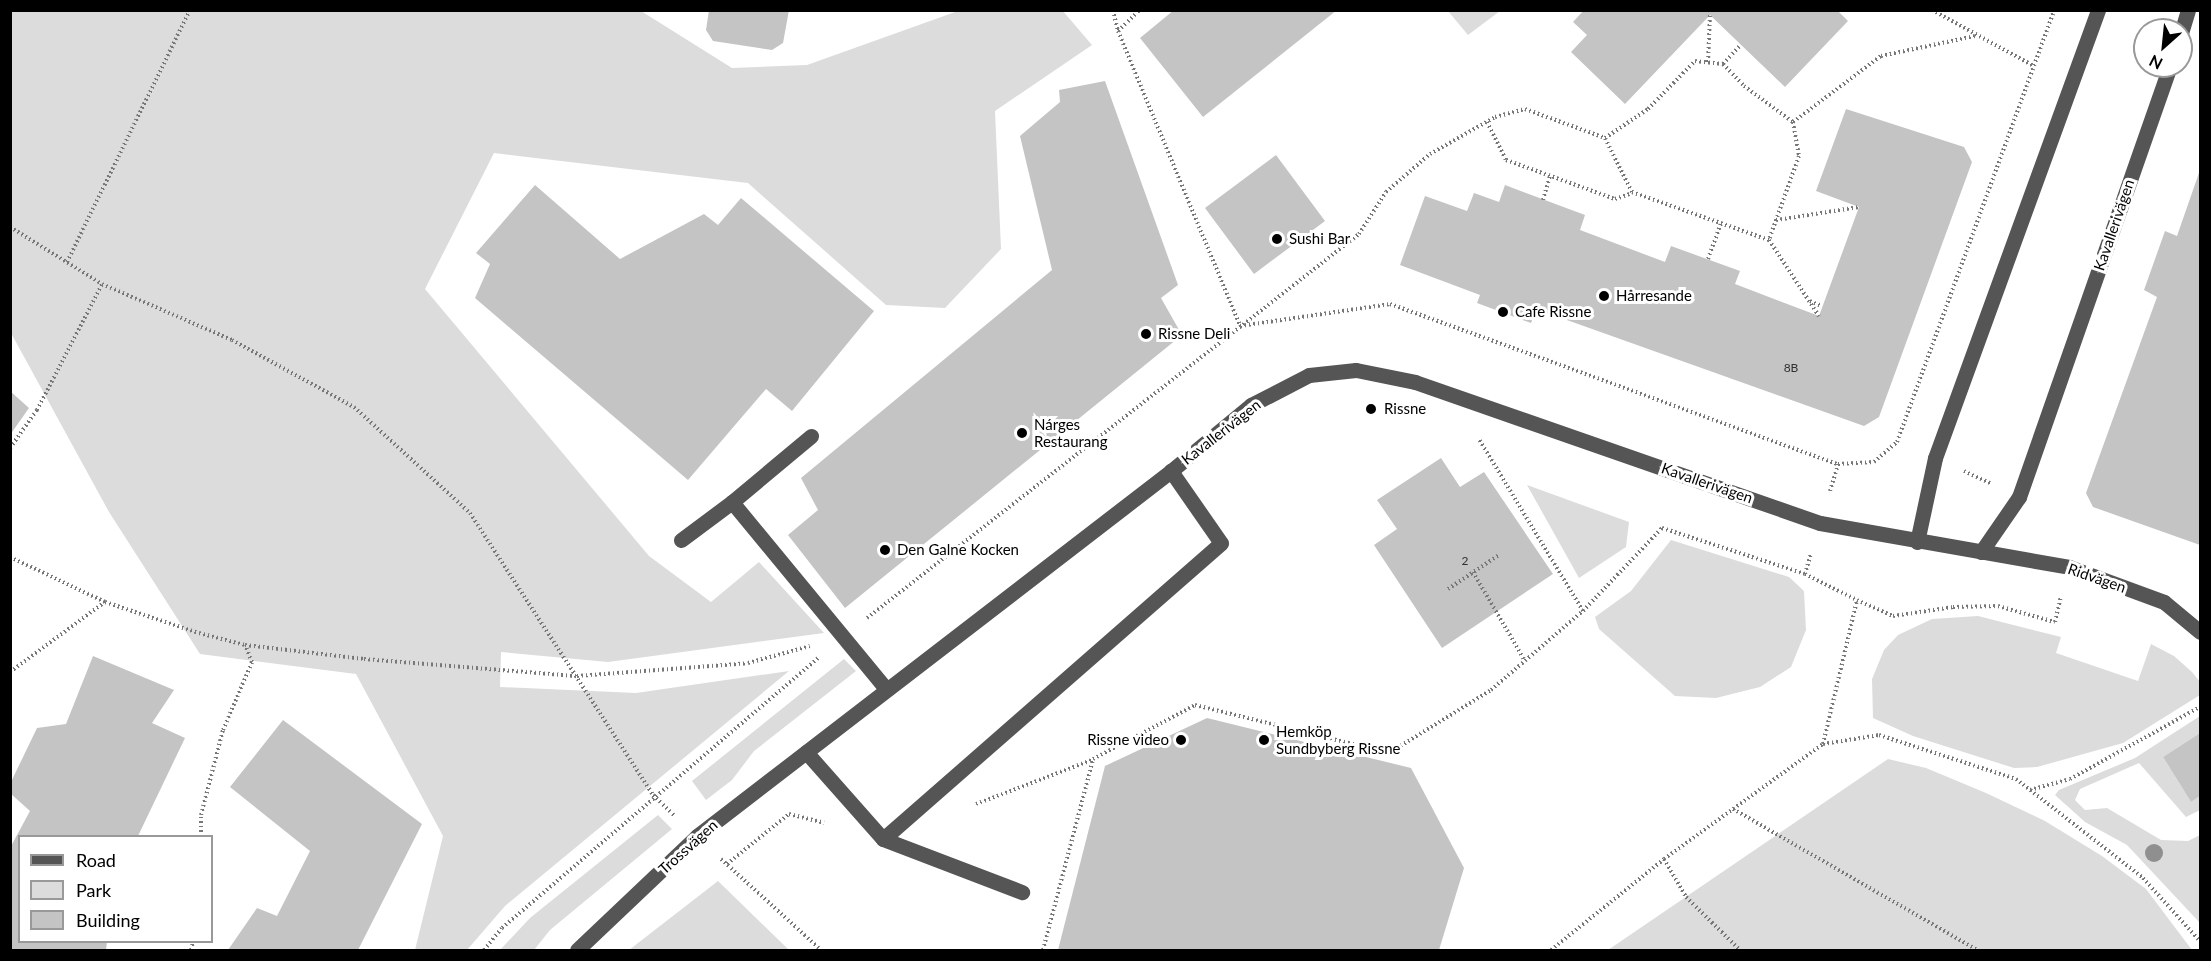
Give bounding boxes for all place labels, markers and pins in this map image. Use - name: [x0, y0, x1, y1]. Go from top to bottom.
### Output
- place label: Sushi Bar: [1289, 230, 1350, 248]
- marker: Sushi Bar: [1270, 232, 1284, 246]
- place label: Hårresande: [1616, 287, 1692, 305]
- marker: Hårresande: [1597, 289, 1611, 303]
- place label: Cafe Rissne: [1515, 303, 1591, 321]
- marker: Cafe Rissne: [1496, 305, 1510, 319]
- place label: Rissne Deli: [1158, 325, 1230, 343]
- marker: Rissne Deli: [1139, 327, 1153, 341]
- marker: Rissne: [1362, 400, 1380, 418]
- place label: Rissne: [1384, 400, 1426, 418]
- place label: Nárges Restaurang: [1034, 415, 1107, 450]
- marker: Nárges Restaurang: [1015, 426, 1029, 440]
- place label: Den Galne Kocken: [897, 541, 1019, 559]
- marker: Den Galne Kocken: [878, 543, 892, 557]
- place label: Hemköp Sundbyberg Rissne: [1276, 722, 1400, 757]
- place label: Rissne video: [1087, 731, 1169, 749]
- marker: Rissne video: [1174, 733, 1188, 747]
- marker: Hemköp Sundbyberg Rissne: [1257, 733, 1271, 747]

